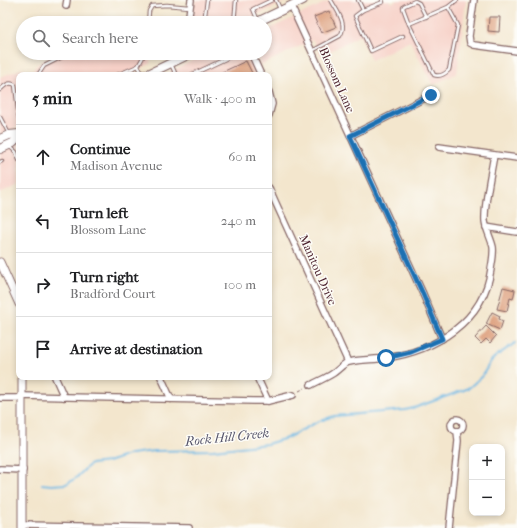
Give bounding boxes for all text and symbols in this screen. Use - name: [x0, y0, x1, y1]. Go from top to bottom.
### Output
- search box: [16, 16, 272, 60]
- icon: search: [30, 27, 52, 49]
- text: Search here: [62, 29, 138, 47]
- street label: Blossom Lane: [316, 45, 358, 115]
- route end: [422, 86, 440, 104]
- text: 5 min: [32, 88, 72, 108]
- text: Walk · 400 m: [184, 91, 256, 106]
- text: Continue: [70, 140, 130, 158]
- icon: ahead: [32, 146, 54, 168]
- text: 60 m: [228, 149, 256, 164]
- text: Madison Avenue: [70, 158, 162, 173]
- text: Turn left: [70, 204, 128, 222]
- icon: left: [32, 210, 54, 232]
- text: 240 m: [221, 213, 256, 228]
- text: Blossom Lane: [70, 222, 146, 237]
- street label: Manitou Drive: [296, 232, 340, 308]
- text: Turn right: [70, 268, 139, 286]
- icon: right: [32, 274, 54, 296]
- text: 100 m: [223, 277, 256, 292]
- text: Bradford Court: [70, 286, 156, 301]
- icon: arrive: [32, 338, 54, 360]
- text: Arrive at destination: [70, 340, 202, 358]
- route start: [377, 349, 395, 367]
- water label: Rock Hill Creek: [183, 425, 270, 449]
- map controls: [469, 444, 505, 516]
- button: +: [469, 444, 505, 480]
- button: −: [469, 480, 505, 516]

